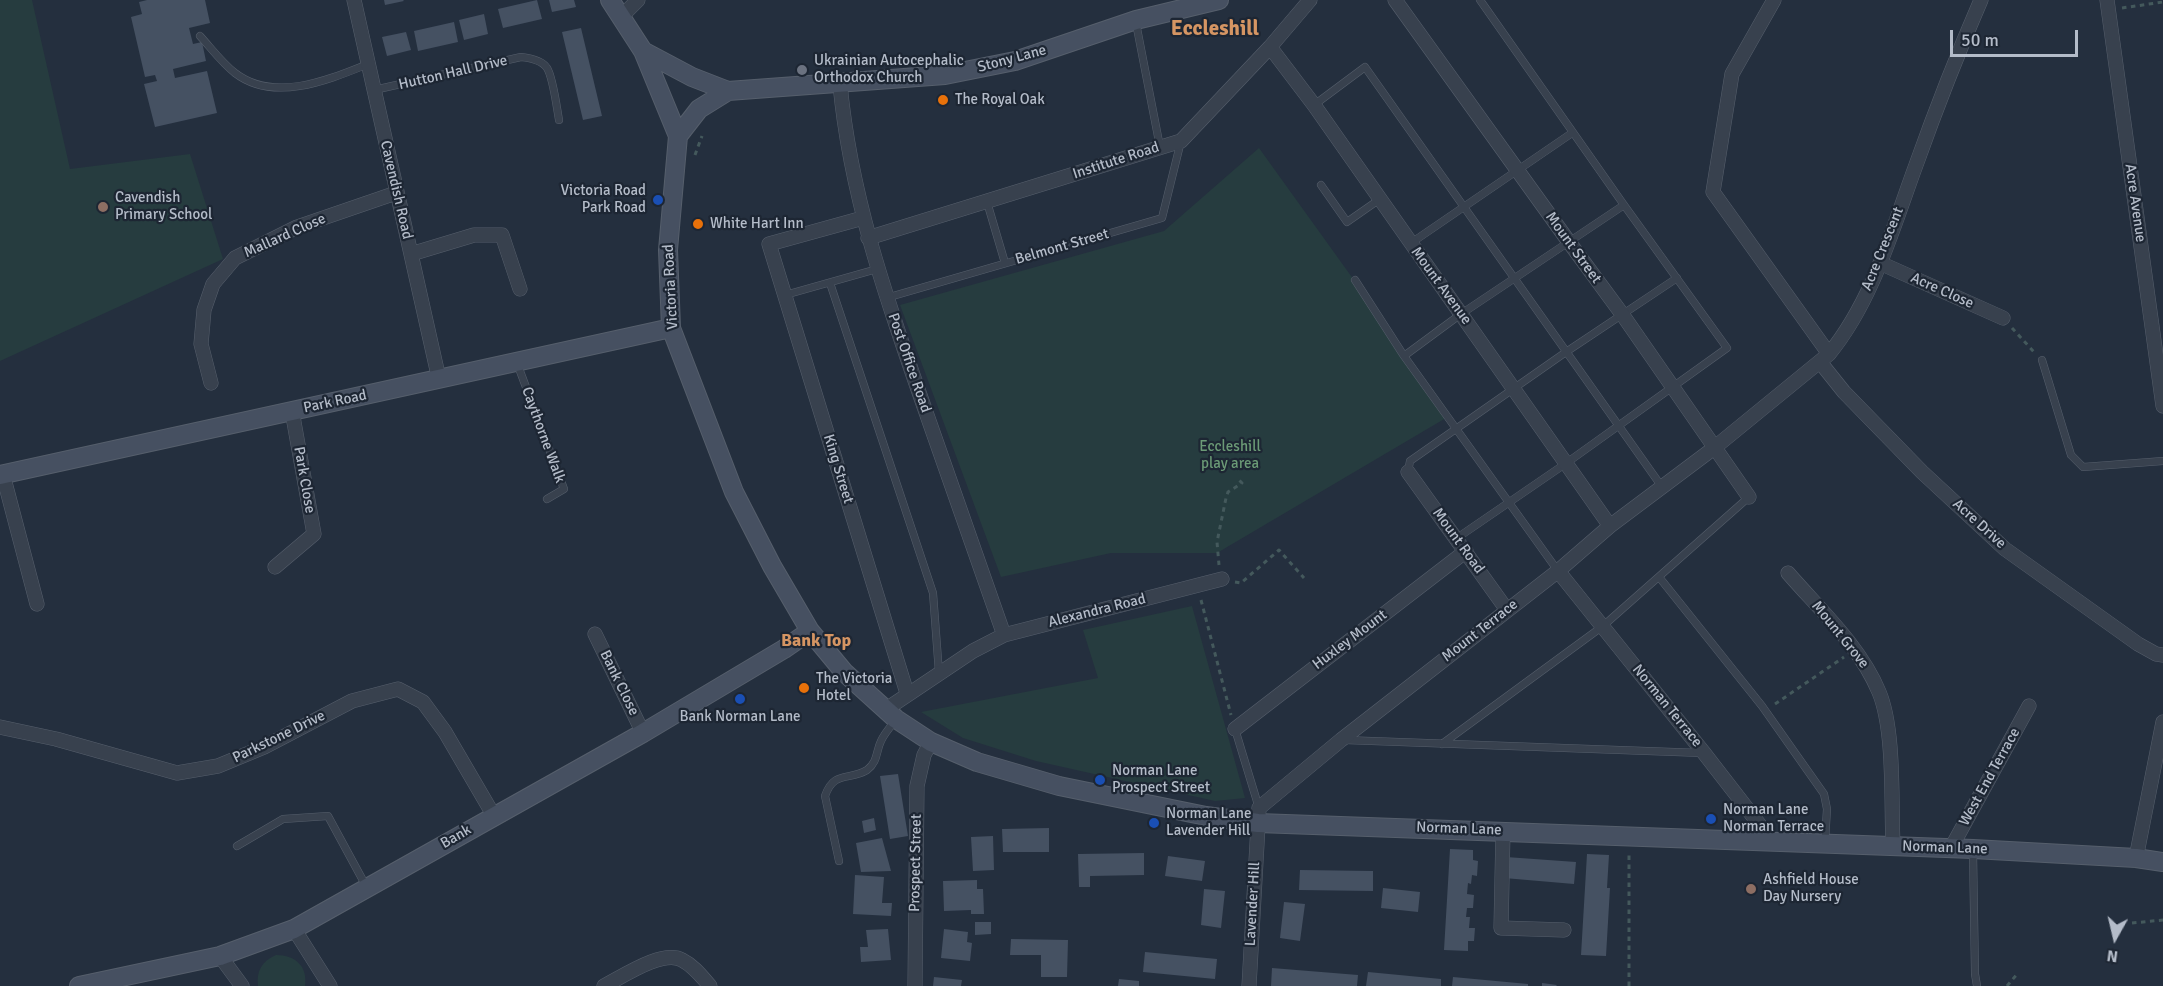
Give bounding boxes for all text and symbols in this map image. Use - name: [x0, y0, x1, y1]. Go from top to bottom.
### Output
- district label: Eccleshill: [1171, 16, 1259, 42]
- scale bar: [1953, 18, 2080, 56]
- text: 50 m: [1961, 29, 1999, 51]
- street label: Stony Lane: [976, 41, 1048, 77]
- street label: Hutton Hall Drive: [397, 52, 509, 94]
- place label: Ukrainian Autocephalic Orthodox Church: [814, 52, 964, 87]
- marker: Ukrainian Autocephalic Orthodox Church: [795, 63, 809, 77]
- place label: The Royal Oak: [955, 91, 1045, 109]
- marker: The Royal Oak: [936, 93, 950, 107]
- street label: Cavendish Road: [376, 139, 416, 241]
- street label: Institute Road: [1070, 139, 1162, 183]
- street label: Acre Avenue: [2121, 163, 2149, 243]
- place label: Victoria Road Park Road: [560, 182, 646, 217]
- place label: Cavendish Primary School: [115, 189, 212, 224]
- marker: Victoria Road Park Road: [651, 193, 665, 207]
- marker: Cavendish Primary School: [96, 200, 110, 214]
- street label: Acre Crescent: [1858, 205, 1908, 293]
- street label: Mount Street: [1541, 209, 1605, 287]
- street label: Mallard Close: [241, 210, 329, 262]
- place label: White Hart Inn: [710, 215, 804, 233]
- marker: White Hart Inn: [691, 217, 705, 231]
- street label: Belmont Street: [1013, 225, 1111, 269]
- street label: Victoria Road: [660, 244, 682, 330]
- street label: Mount Avenue: [1407, 244, 1475, 328]
- street label: Acre Close: [1908, 269, 1976, 313]
- street label: Post Office Road: [884, 311, 934, 415]
- street label: Caythorne Walk: [517, 384, 569, 486]
- street label: Park Road: [302, 387, 368, 417]
- street label: King Street: [819, 432, 857, 506]
- park label: Eccleshill play area: [1199, 438, 1261, 473]
- street label: Park Close: [289, 445, 319, 515]
- street label: Acre Drive: [1949, 495, 2009, 553]
- street label: Mount Road: [1428, 505, 1488, 577]
- street label: Alexandra Road: [1046, 590, 1148, 632]
- street label: Mount Terrace: [1438, 596, 1522, 666]
- street label: Mount Grove: [1807, 598, 1873, 672]
- street label: Huxley Mount: [1309, 606, 1391, 674]
- district label: Bank Top: [781, 630, 851, 652]
- street label: Bank Close: [595, 647, 643, 719]
- street label: Norman Terrace: [1628, 661, 1706, 751]
- place label: The Victoria Hotel: [816, 670, 892, 705]
- marker: The Victoria Hotel: [797, 681, 811, 695]
- marker: Bank Norman Lane: [733, 692, 747, 706]
- street label: Parkstone Drive: [230, 707, 328, 767]
- place label: Bank Norman Lane: [679, 708, 801, 726]
- street label: West End Terrace: [1956, 725, 2024, 829]
- place label: Norman Lane Prospect Street: [1112, 762, 1210, 797]
- marker: Norman Lane Prospect Street: [1093, 773, 1107, 787]
- place label: Norman Lane Norman Terrace: [1723, 801, 1824, 836]
- place label: Norman Lane Lavender Hill: [1166, 805, 1252, 840]
- marker: Norman Lane Norman Terrace: [1704, 812, 1718, 826]
- street label: Prospect Street: [906, 814, 926, 912]
- marker: Norman Lane Lavender Hill: [1147, 816, 1161, 830]
- street label: Norman Lane: [1416, 819, 1502, 839]
- street label: Bank: [437, 821, 475, 853]
- street label: Norman Lane: [1902, 838, 1988, 858]
- street label: Lavender Hill: [1242, 861, 1264, 947]
- place label: Ashfield House Day Nursery: [1763, 871, 1859, 906]
- marker: Ashfield House Day Nursery: [1744, 882, 1758, 896]
- north arrow: [2085, 908, 2145, 968]
- text: N: [2106, 945, 2119, 967]

